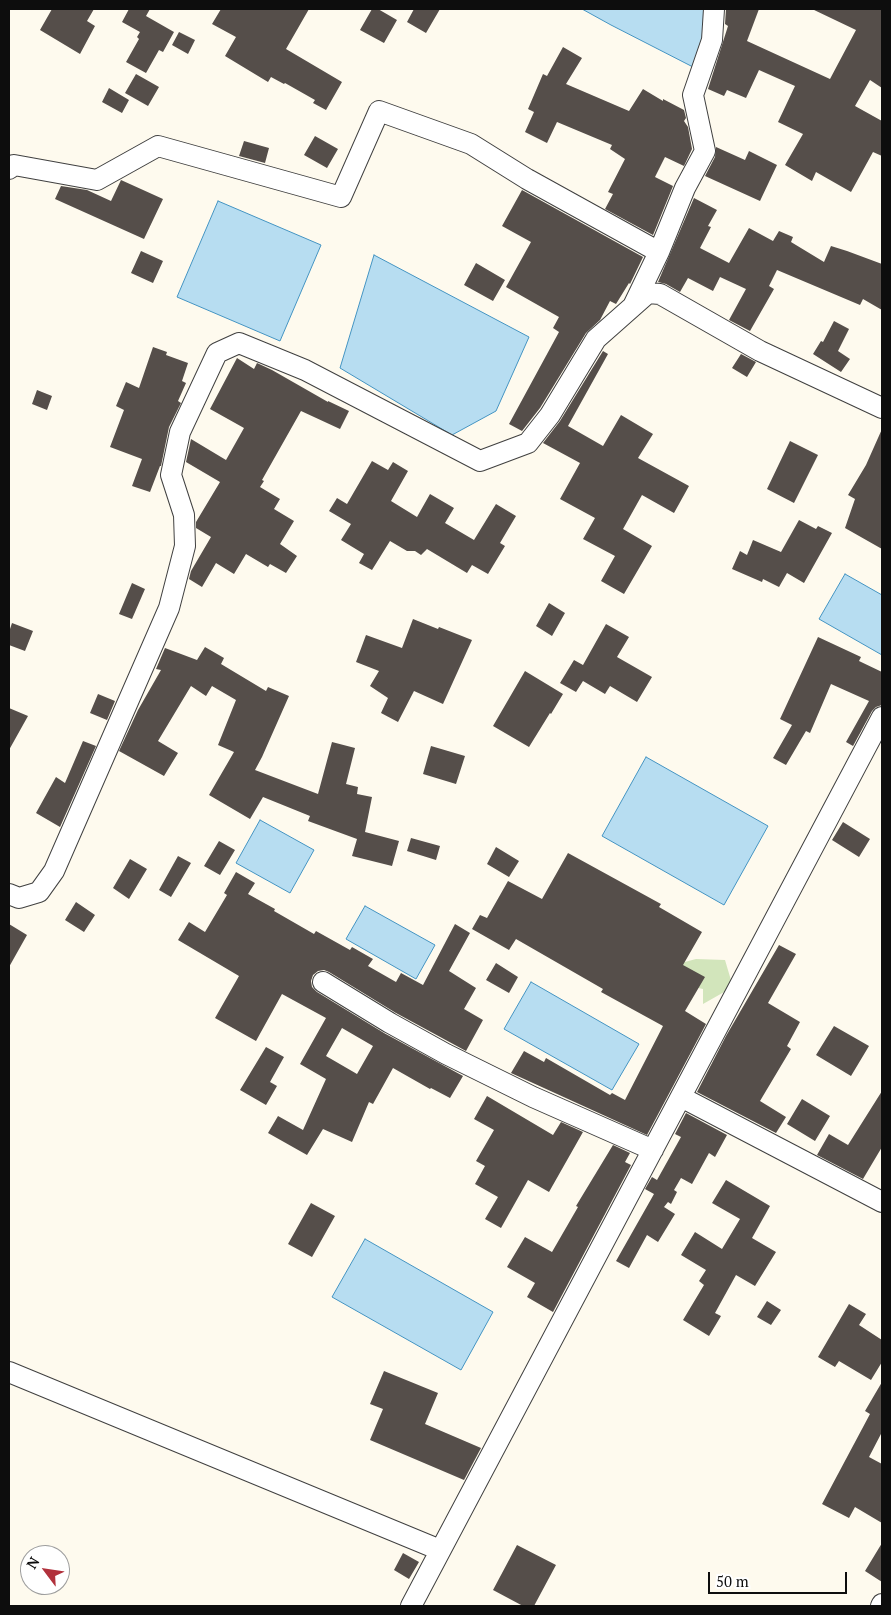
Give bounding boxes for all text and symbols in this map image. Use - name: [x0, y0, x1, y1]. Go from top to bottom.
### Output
- north arrow: [20, 1545, 70, 1595]
- text: N: [22, 1553, 43, 1572]
- scale bar: [711, 1562, 850, 1594]
- text: 50 m: [716, 1571, 749, 1591]

